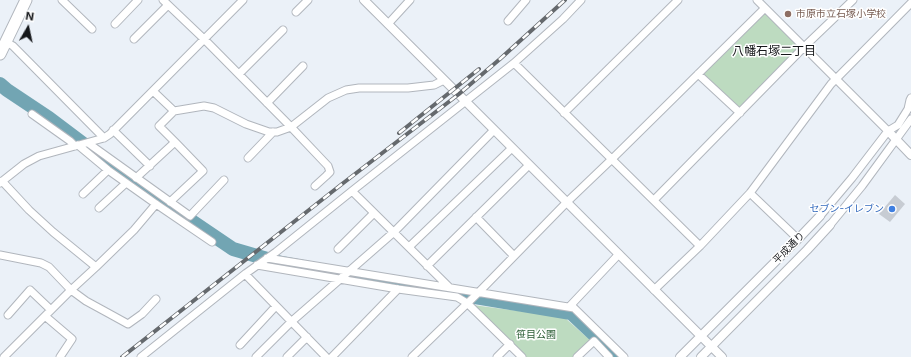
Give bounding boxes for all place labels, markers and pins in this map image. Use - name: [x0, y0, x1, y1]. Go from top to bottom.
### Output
- place label: 市原市立石塚小学校: [796, 8, 886, 20]
- marker: 市原市立石塚小学校: [783, 9, 793, 19]
- place label: セブン-イレブン: [809, 203, 884, 215]
- marker: セブン-イレブン: [887, 204, 897, 214]

